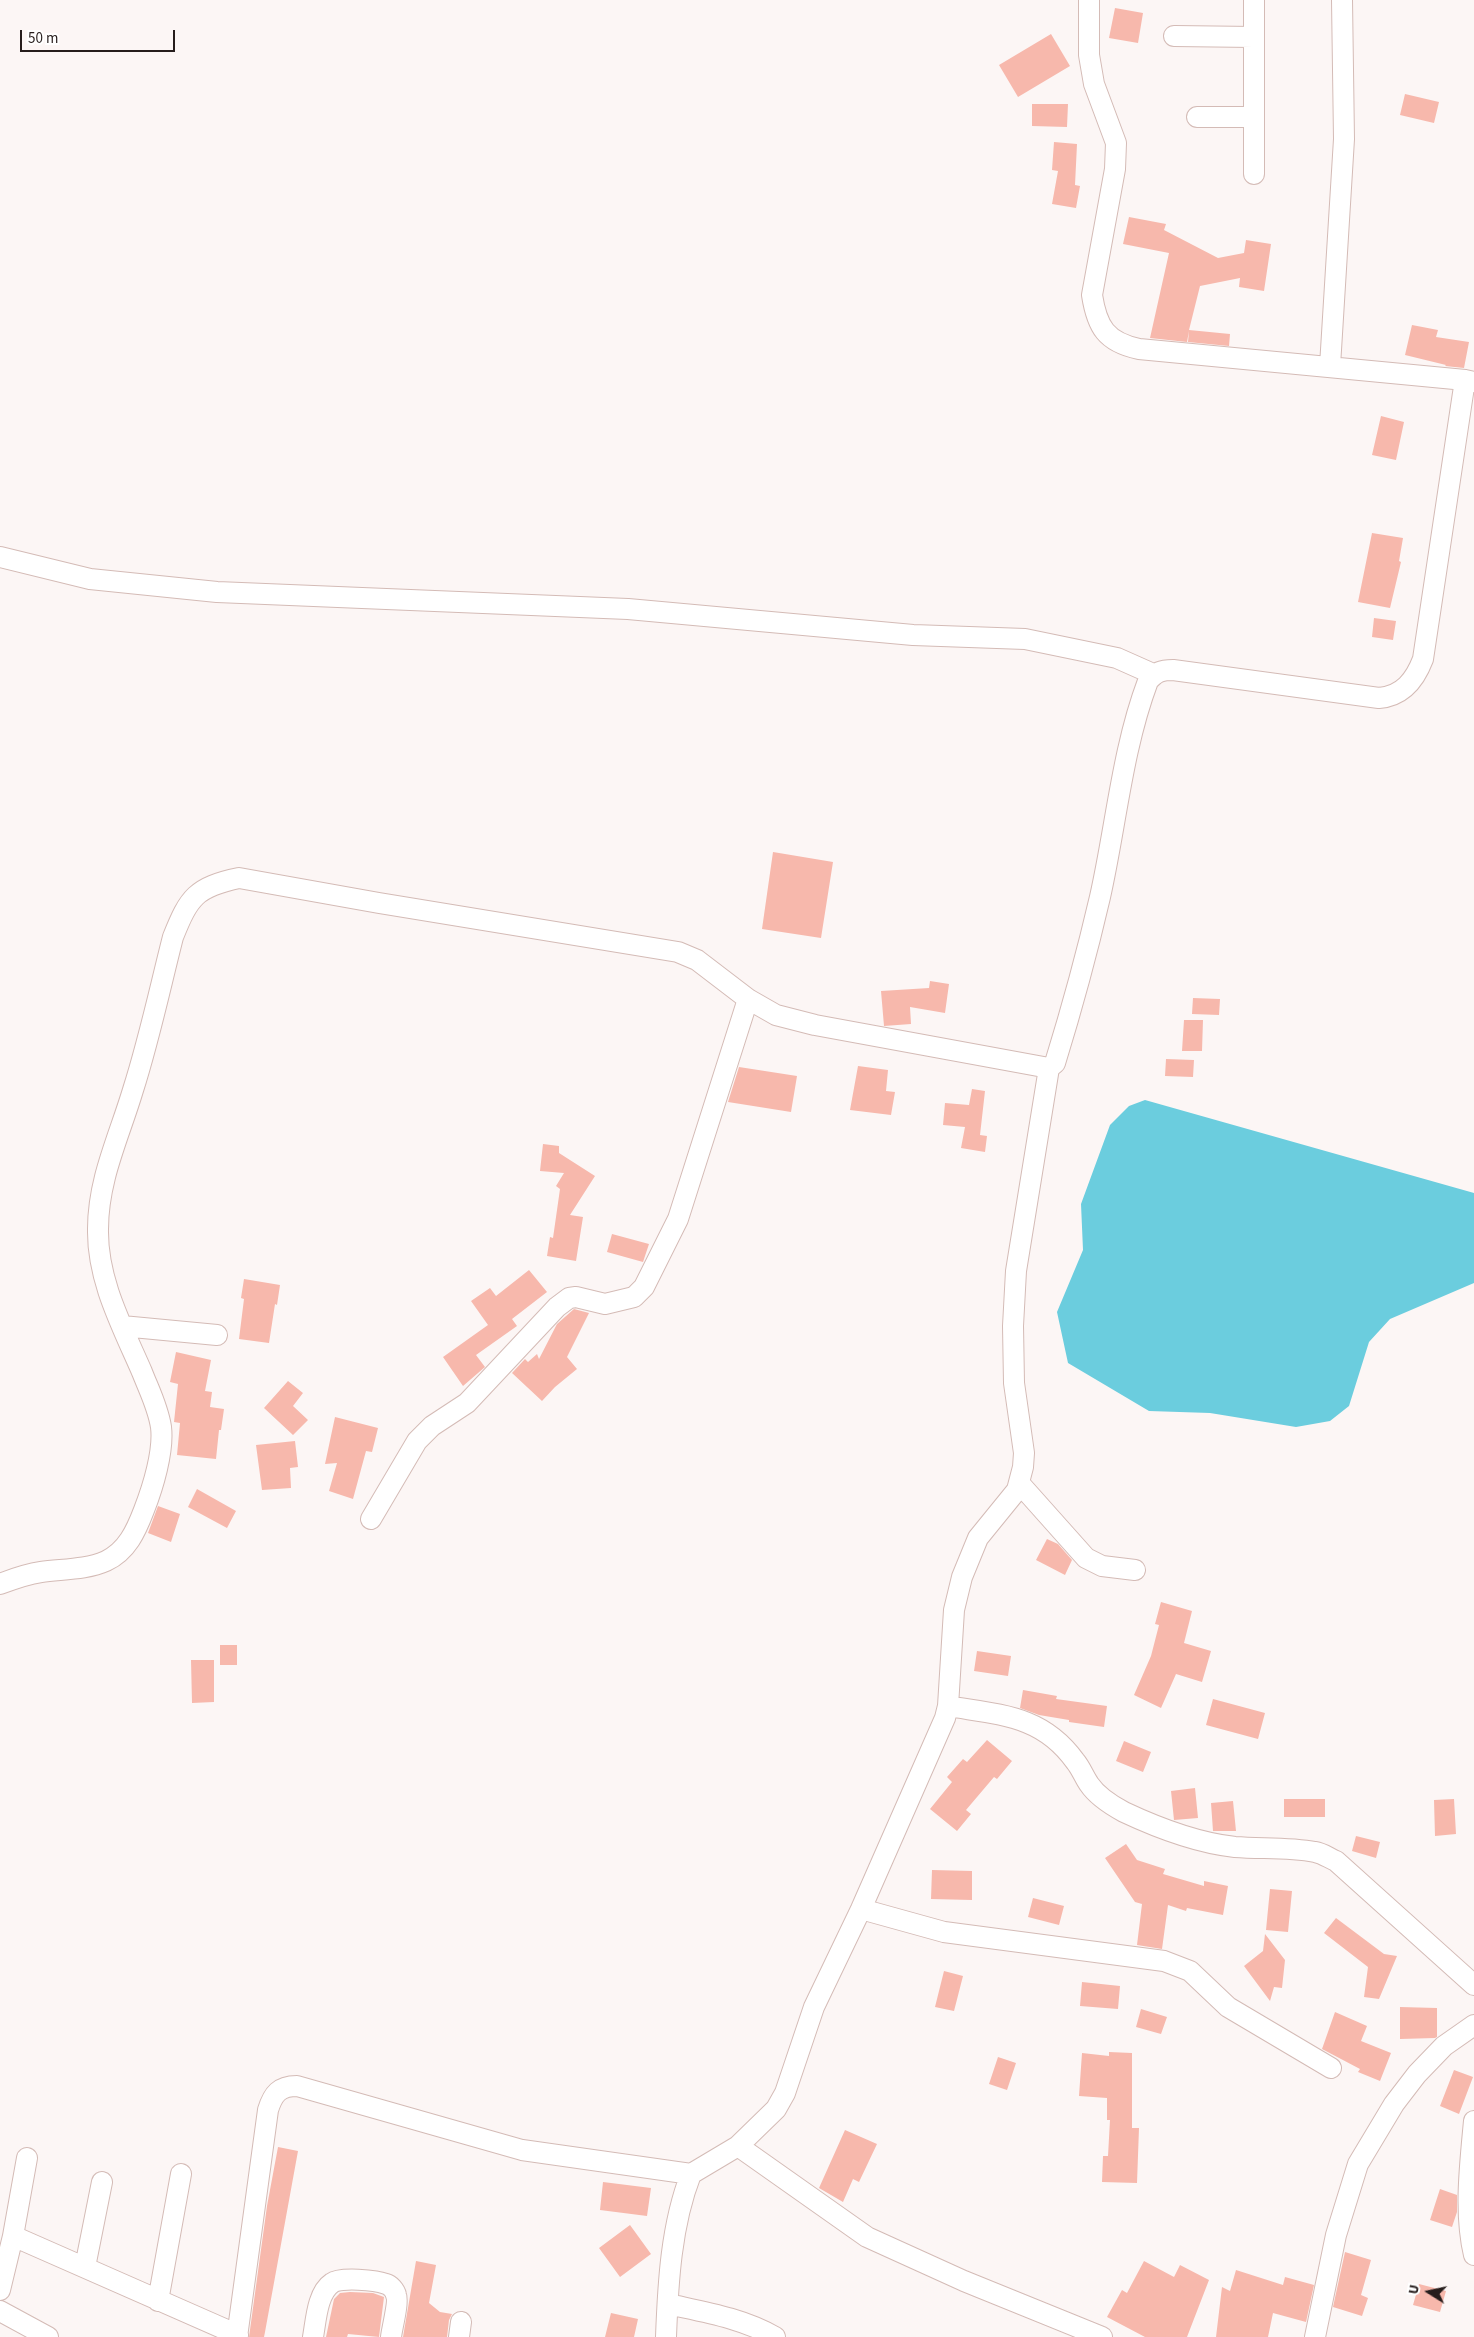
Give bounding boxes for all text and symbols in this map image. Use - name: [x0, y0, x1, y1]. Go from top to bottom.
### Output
- scale bar: [22, 20, 178, 52]
- text: 50 m: [28, 28, 58, 49]
- north arrow: [1404, 2267, 1454, 2317]
- text: U: [1404, 2283, 1425, 2296]

